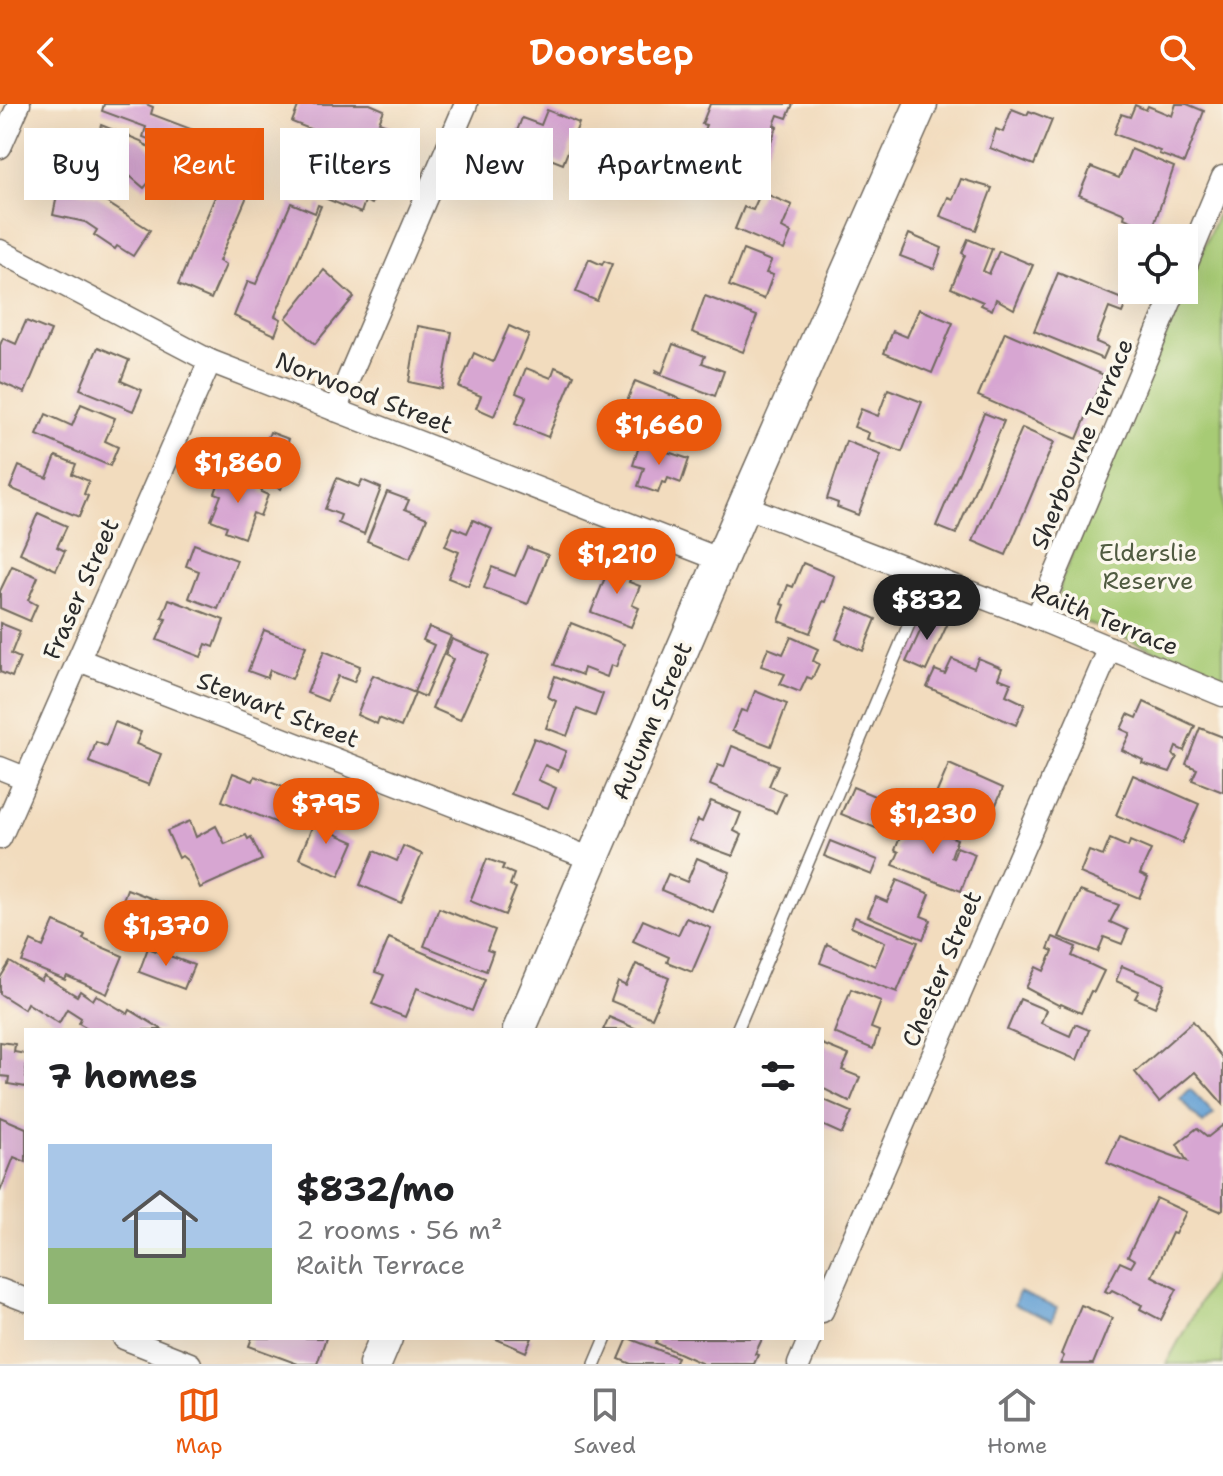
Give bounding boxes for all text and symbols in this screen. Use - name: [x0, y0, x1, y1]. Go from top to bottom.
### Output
- text: Doorstep: [529, 28, 694, 77]
- icon: back: [24, 30, 68, 74]
- icon: search: [1155, 30, 1199, 74]
- chip: Buy: [24, 128, 129, 200]
- chip: Rent: [145, 128, 264, 200]
- chip: Filters: [280, 128, 420, 200]
- chip: New: [436, 128, 553, 200]
- chip: Apartment: [569, 128, 771, 200]
- map controls: [1118, 224, 1198, 304]
- button: locate: [1118, 224, 1198, 304]
- street label: Sherbourne Terrace: [1023, 334, 1141, 554]
- street label: Norwood Street: [271, 345, 457, 441]
- pin: $1,660: [594, 399, 724, 467]
- text: $1,660: [615, 407, 703, 442]
- pin: $1,860: [173, 437, 303, 505]
- text: $1,860: [194, 445, 282, 480]
- street label: Fraser Street: [36, 513, 126, 665]
- pin: $1,210: [552, 528, 682, 596]
- text: $1,210: [577, 536, 657, 571]
- park label: Elderslie Reserve: [1099, 537, 1197, 597]
- pin: $832: [880, 574, 974, 642]
- street label: Raith Terrace: [1027, 575, 1183, 663]
- text: $832: [891, 582, 963, 617]
- street label: Autumn Street: [604, 637, 700, 805]
- street label: Stewart Street: [192, 664, 364, 756]
- pin: $795: [279, 778, 373, 846]
- text: $795: [291, 786, 361, 821]
- pin: $1,230: [868, 788, 998, 856]
- text: $1,230: [889, 796, 977, 831]
- street label: Chester Street: [895, 886, 989, 1052]
- pin: $1,370: [101, 900, 231, 968]
- text: $1,370: [122, 908, 210, 943]
- text: 7 homes: [48, 1053, 197, 1099]
- icon: filters: [756, 1054, 800, 1098]
- text: $832/mo: [296, 1166, 455, 1212]
- icon: home: [112, 1176, 208, 1272]
- text: 2 rooms · 56 m²: [296, 1212, 503, 1247]
- text: Raith Terrace: [296, 1247, 465, 1282]
- tab: Map: [175, 1383, 223, 1460]
- tab: Saved: [574, 1383, 636, 1460]
- tab: Home: [987, 1383, 1048, 1460]

